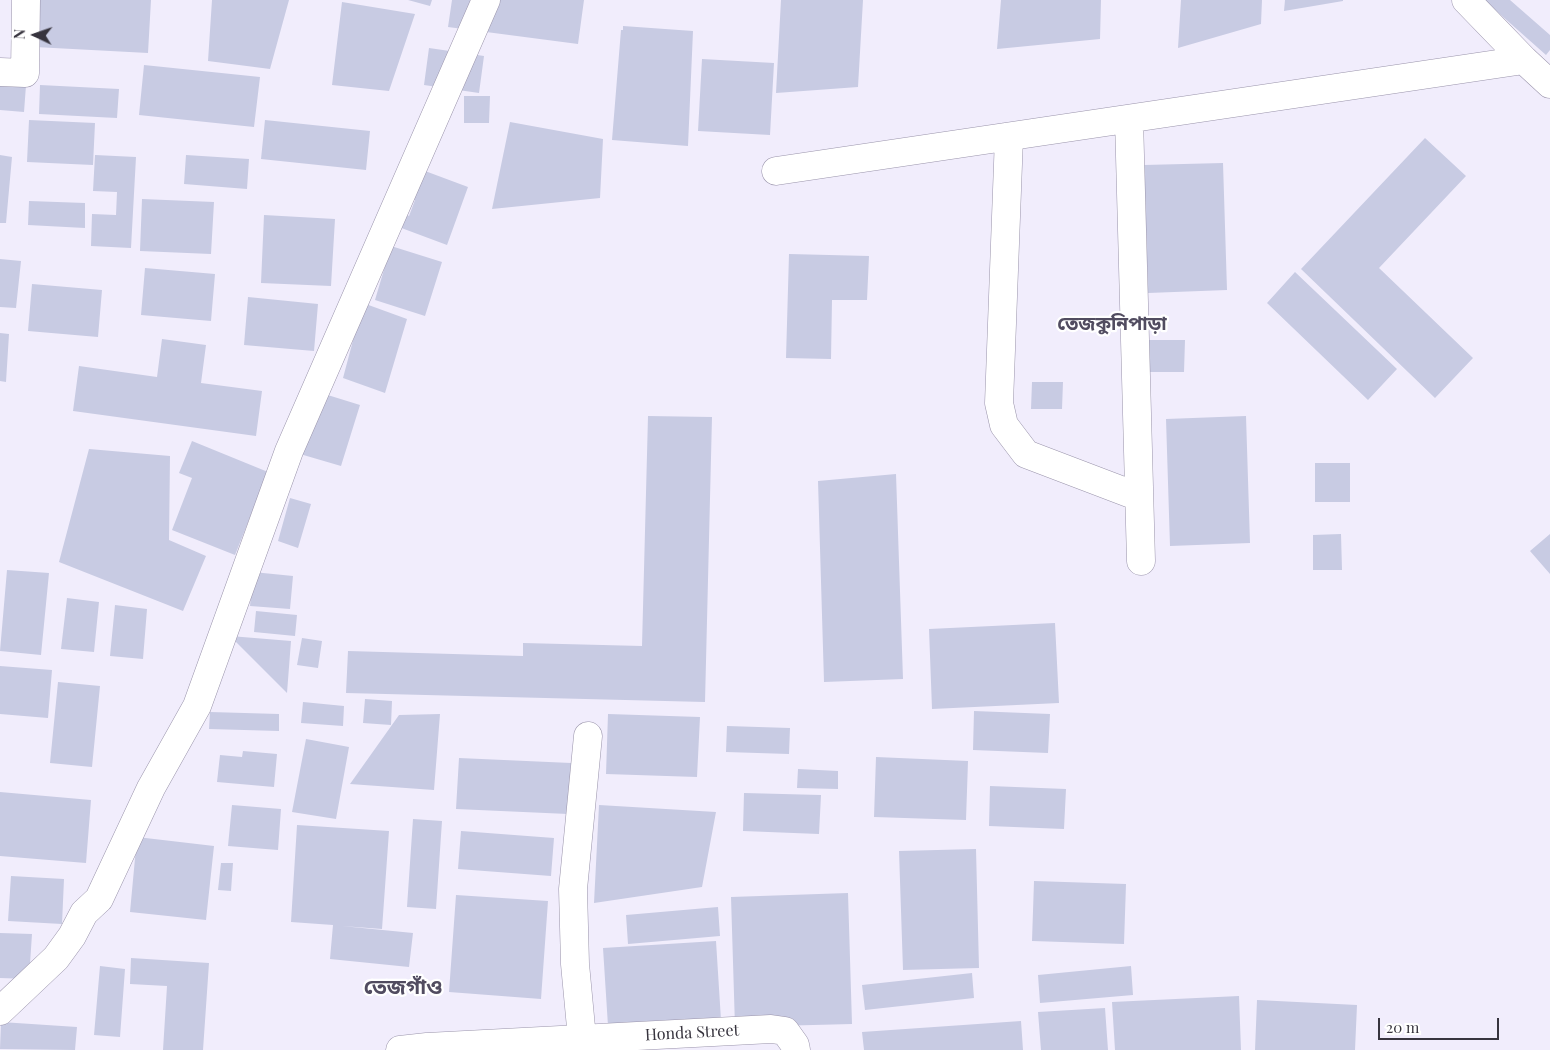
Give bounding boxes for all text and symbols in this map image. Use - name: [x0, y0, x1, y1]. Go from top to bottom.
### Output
- north arrow: [10, 10, 60, 60]
- text: N: [10, 29, 29, 40]
- district label: তেজকুনিপাড়া: [1057, 313, 1167, 335]
- district label: তেজগাঁও: [364, 974, 442, 1000]
- scale bar: [1380, 1008, 1501, 1040]
- text: 20 m: [1386, 1017, 1419, 1037]
- street label: Honda Street: [644, 1021, 740, 1045]

